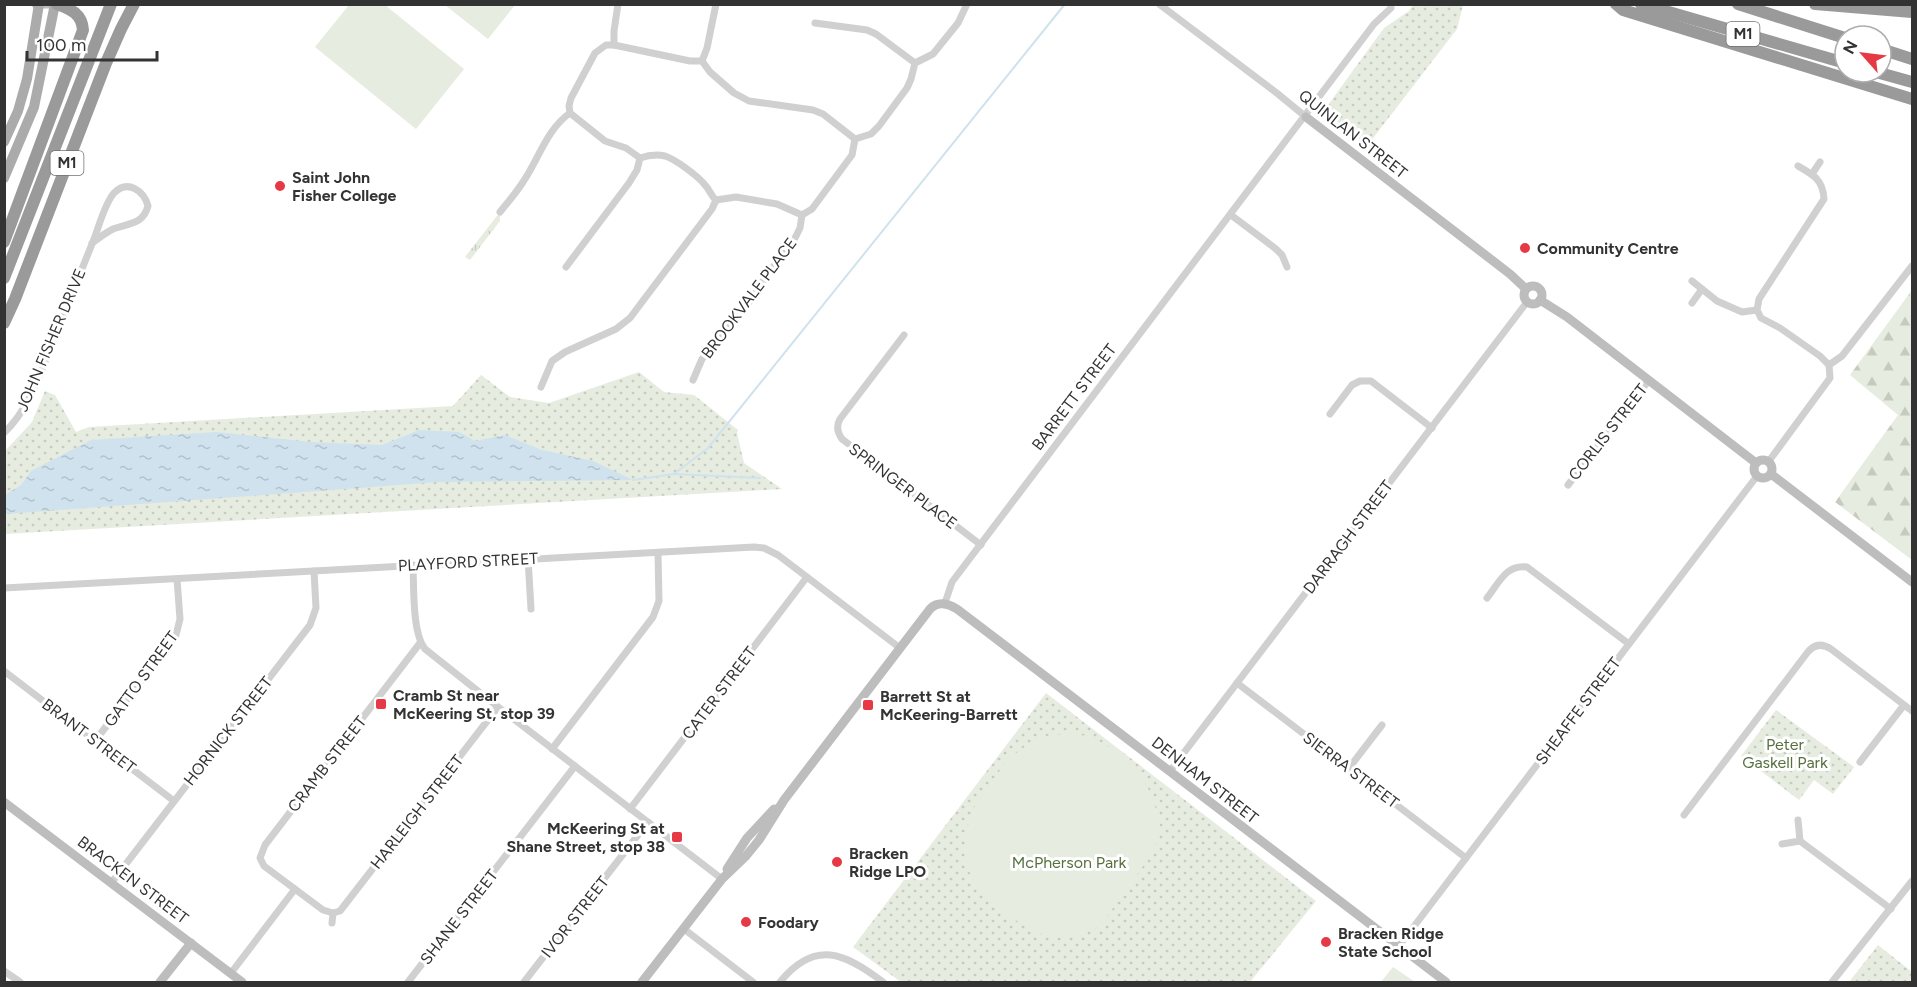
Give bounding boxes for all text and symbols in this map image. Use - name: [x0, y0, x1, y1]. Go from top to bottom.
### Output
- road number: M1: [1726, 22, 1760, 46]
- scale bar: [27, 24, 158, 62]
- north arrow: [1833, 24, 1893, 84]
- text: 100 m: [36, 34, 86, 56]
- text: N: [1839, 37, 1861, 57]
- street label: QUINLAN STREET: [1295, 86, 1411, 182]
- road number: M1: [50, 151, 84, 175]
- place label: Saint John Fisher College: [292, 168, 397, 205]
- marker: Saint John Fisher College: [273, 179, 287, 193]
- street label: BROOKVALE PLACE: [697, 234, 801, 362]
- place label: Community Centre: [1537, 239, 1679, 258]
- marker: Community Centre: [1518, 241, 1532, 255]
- street label: JOHN FISHER DRIVE: [12, 266, 90, 414]
- street label: BARRETT STREET: [1028, 340, 1120, 454]
- street label: CORLIS STREET: [1565, 380, 1652, 484]
- street label: SPRINGER PLACE: [845, 439, 961, 533]
- street label: DARRAGH STREET: [1299, 476, 1397, 597]
- street label: PLAYFORD STREET: [397, 549, 539, 575]
- street label: GATTO STREET: [100, 628, 182, 730]
- street label: CATER STREET: [678, 643, 760, 743]
- street label: SHEAFFE STREET: [1531, 653, 1625, 768]
- street label: HORNICK STREET: [180, 673, 276, 789]
- place label: Cramb St near McKeering St, stop 39: [393, 686, 555, 723]
- place label: Barrett St at McKeering-Barrett: [880, 687, 1018, 724]
- street label: BRANT STREET: [38, 695, 140, 777]
- marker: Cramb St near McKeering St, stop 39: [374, 697, 388, 711]
- marker: Barrett St at McKeering-Barrett: [861, 698, 875, 712]
- street label: CRAMB STREET: [284, 712, 370, 816]
- street label: SIERRA STREET: [1299, 728, 1403, 812]
- street label: DENHAM STREET: [1148, 733, 1262, 827]
- park label: Peter Gaskell Park: [1742, 735, 1828, 772]
- street label: HARLEIGH STREET: [367, 751, 468, 873]
- place label: McKeering St at Shane Street, stop 38: [506, 819, 665, 856]
- marker: McKeering St at Shane Street, stop 38: [670, 830, 684, 844]
- street label: BRACKEN STREET: [74, 832, 192, 928]
- place label: Bracken Ridge LPO: [849, 844, 927, 881]
- park label: McPherson Park: [1012, 853, 1127, 872]
- marker: Bracken Ridge LPO: [830, 855, 844, 869]
- street label: SHANE STREET: [416, 866, 502, 968]
- street label: IVOR STREET: [537, 872, 613, 962]
- place label: Foodary: [758, 913, 819, 932]
- marker: Foodary: [739, 915, 753, 929]
- place label: Bracken Ridge State School: [1338, 924, 1444, 961]
- marker: Bracken Ridge State School: [1319, 935, 1333, 949]

